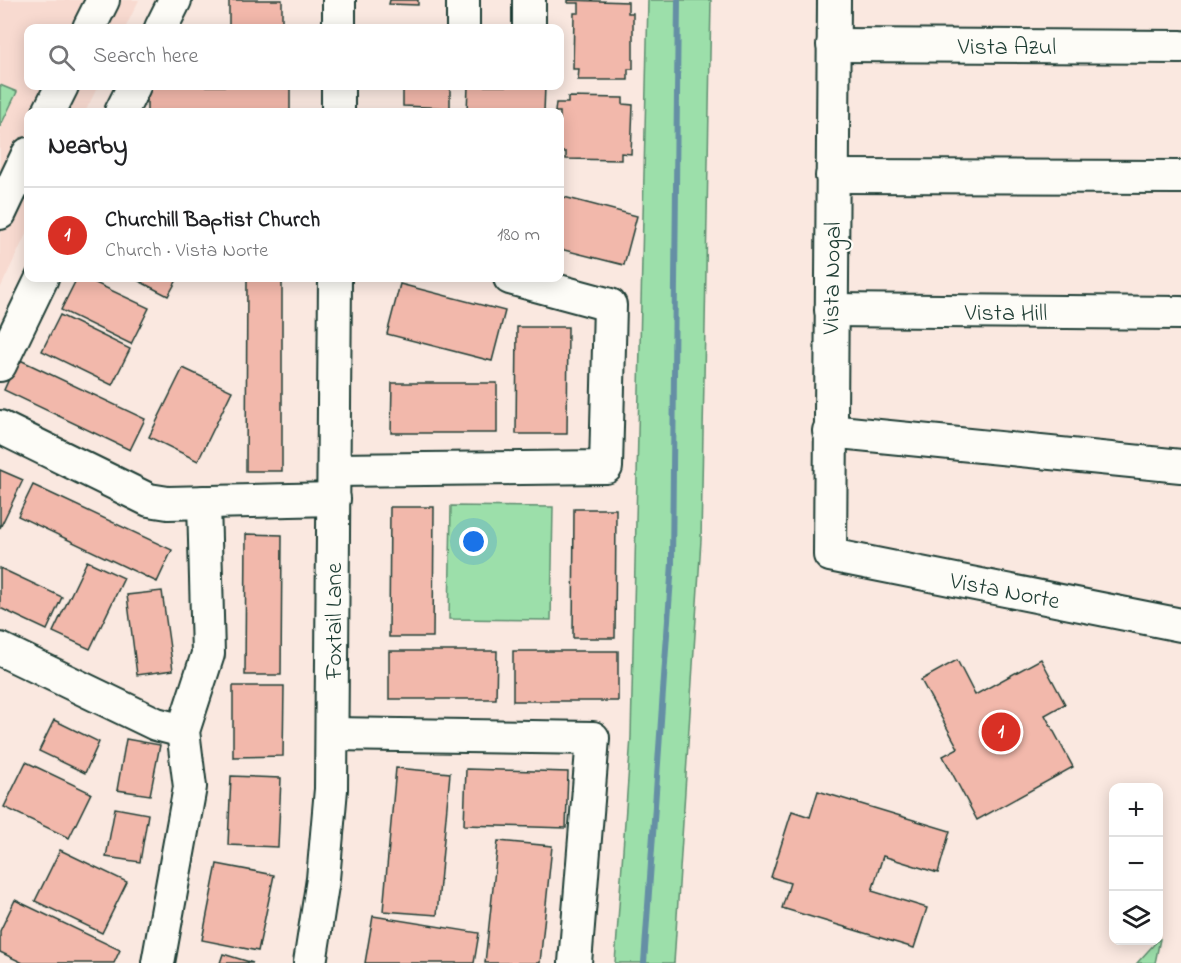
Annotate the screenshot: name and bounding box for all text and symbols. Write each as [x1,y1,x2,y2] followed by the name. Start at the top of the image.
[24,24,564,90] search box
[957,31,1056,66] street label: Vista Azul
[45,41,78,74] icon: search
[93,41,198,73] text: Search here
[48,128,127,166] text: Nearby
[105,205,320,237] text: Churchill Baptist Church
[64,221,71,250] text: 1
[497,221,540,250] text: 180 m
[815,221,852,336] street label: Vista Nogal
[105,237,268,266] text: Church · Vista Norte
[964,297,1047,332] street label: Vista Hill
[459,527,488,556] your location
[318,563,353,680] street label: Foxtail Lane
[946,564,1063,620] street label: Vista Norte
[982,710,1020,754] pin: 1
[1109,783,1163,945] map controls
[1109,783,1163,837] button: +
[1109,837,1163,891] button: −
[1109,891,1163,945] button: layers

